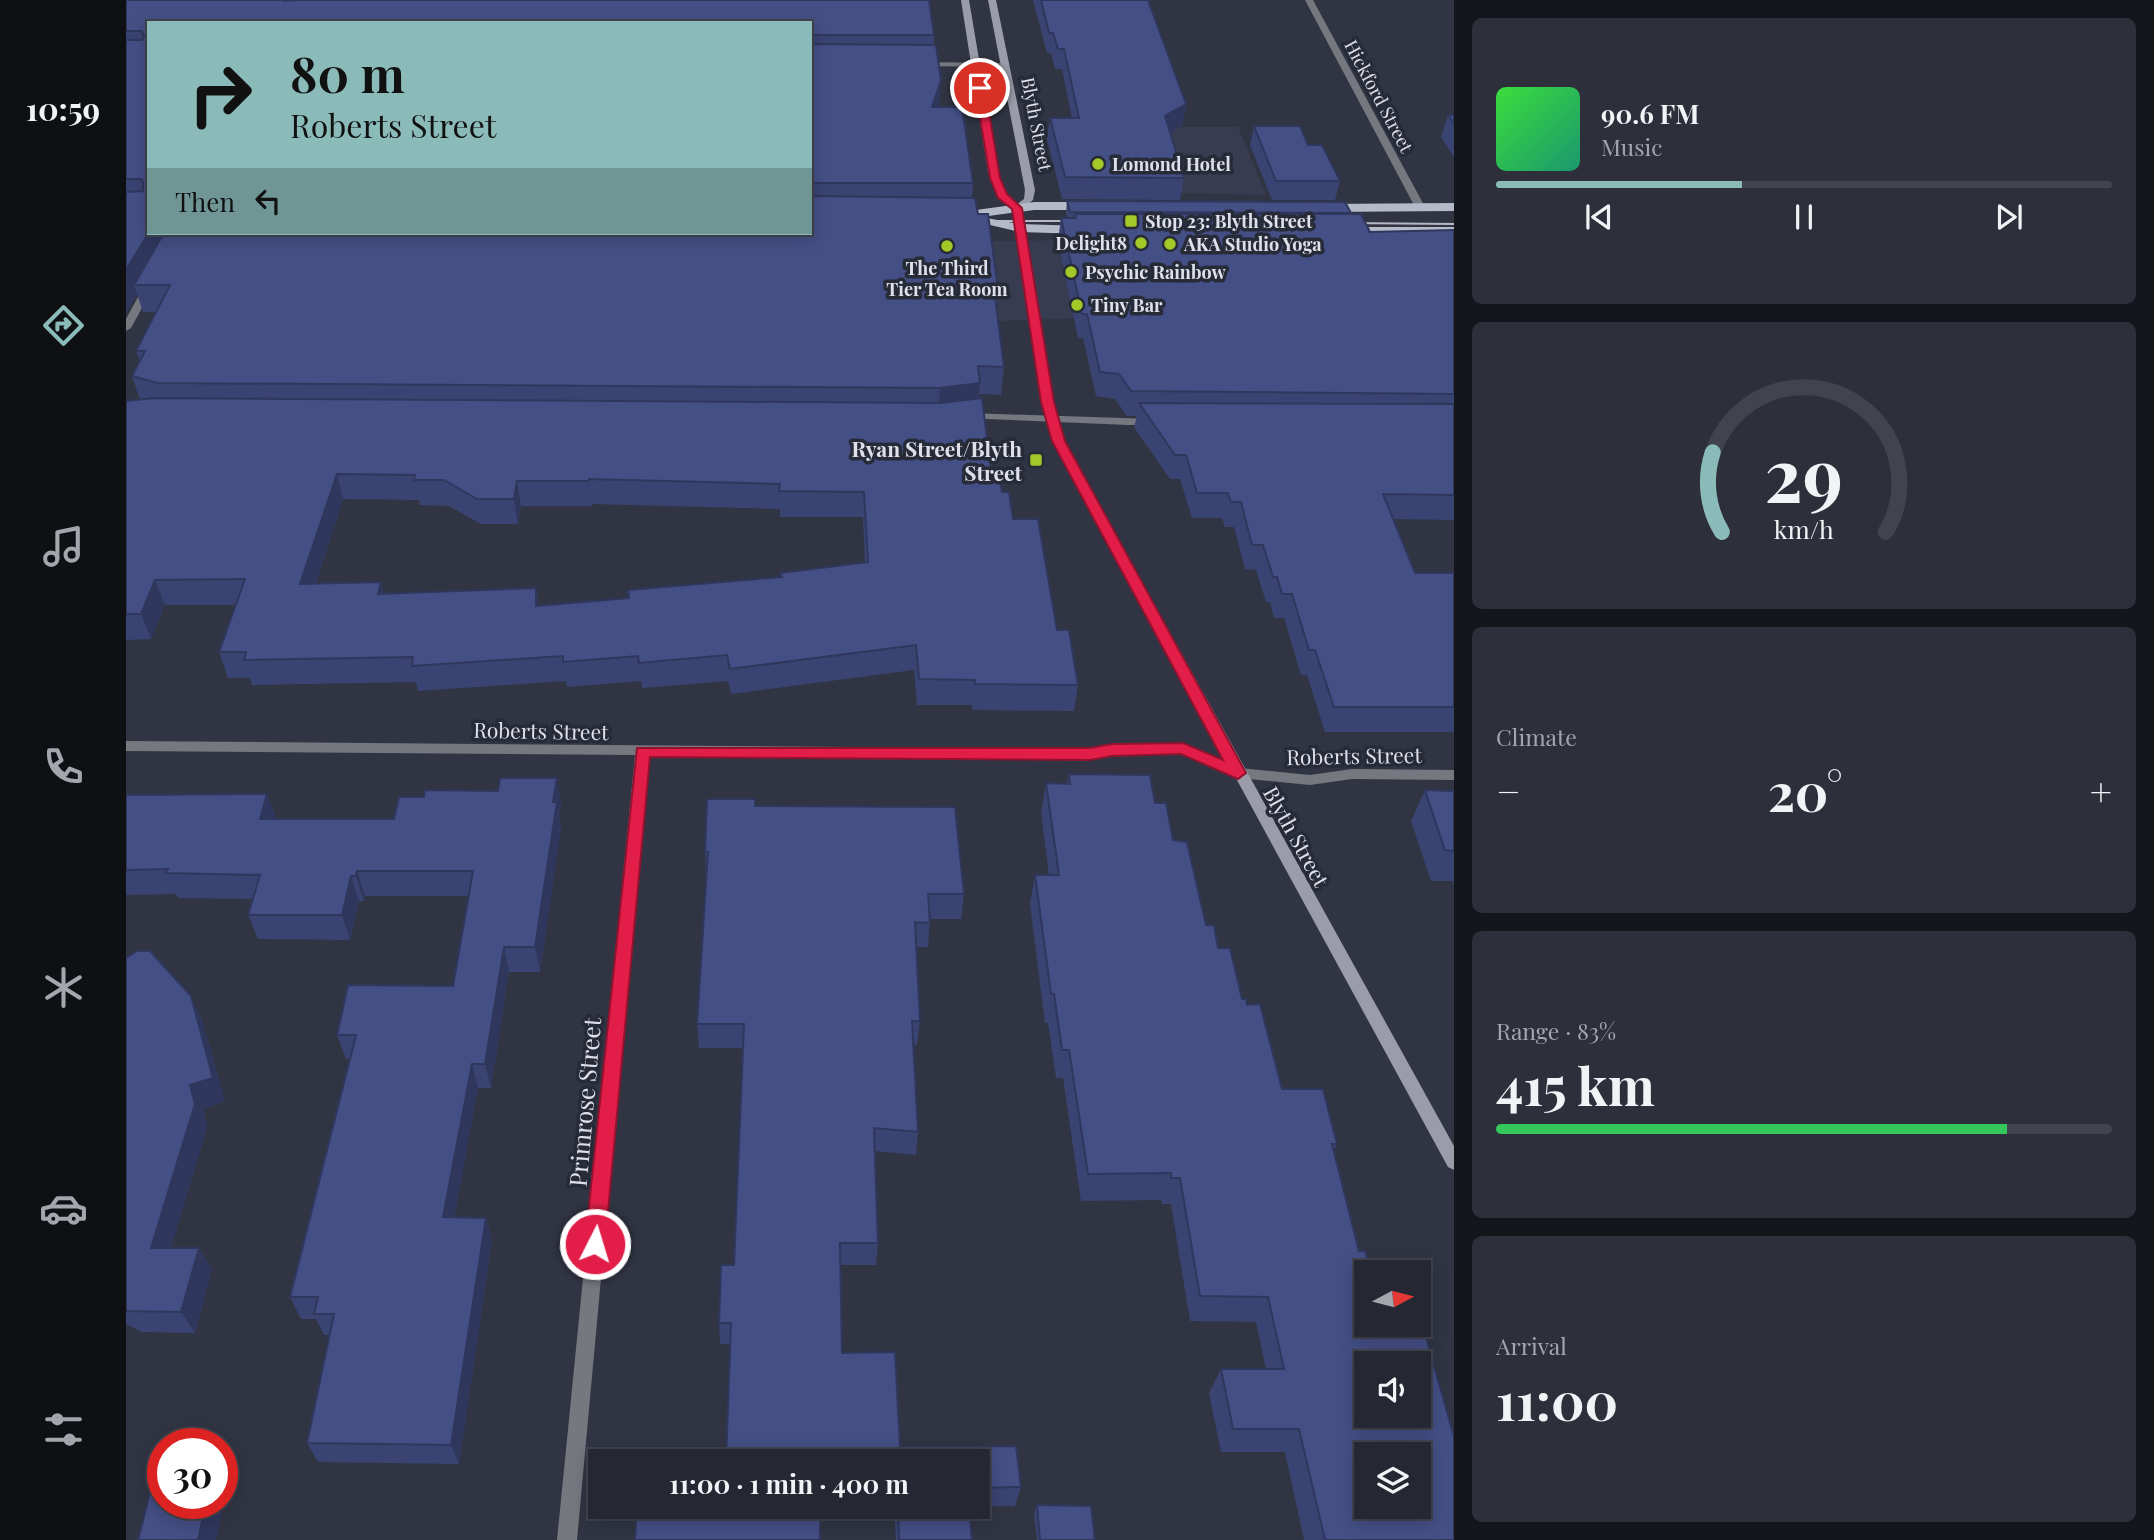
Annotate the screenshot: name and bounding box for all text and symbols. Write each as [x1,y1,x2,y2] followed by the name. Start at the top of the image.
[1339,36,1419,157] street label: Hickford Street
[290,40,405,105] text: 80 m
[175,49,266,140] icon: right
[950,58,1010,118] pin
[961,69,999,107] icon: arrive
[1016,75,1058,174] street label: Blyth Street
[26,86,100,129] text: 10:59
[1601,96,1699,131] text: 90.6 FM
[290,103,496,146] text: Roberts Street
[1601,131,1662,162] text: Music
[1112,152,1231,176] place label: Lomond Hotel
[1090,156,1106,172] marker: Lomond Hotel
[249,182,287,220] icon: left
[175,184,235,219] text: Then
[1580,198,1618,236] icon: previous
[1785,198,1823,236] icon: pause
[1990,198,2028,236] icon: next
[1145,209,1313,233] place label: Stop 23: Blyth Street
[1123,213,1139,229] marker: Stop 23: Blyth Street
[1055,231,1127,255] place label: Delight8
[1183,232,1322,256] place label: AKA Studio Yoga
[1133,235,1149,251] marker: Delight8
[1162,236,1178,252] marker: AKA Studio Yoga
[939,238,955,254] marker: The Third Tier Tea Room
[886,256,1008,301] place label: The Third Tier Tea Room
[1085,260,1226,284] place label: Psychic Rainbow
[1063,264,1079,280] marker: Psychic Rainbow
[1091,293,1163,317] place label: Tiny Bar
[1069,297,1085,313] marker: Tiny Bar
[39,301,88,350] icon: directions
[1765,423,1843,520] text: 29
[851,434,1023,486] place label: Ryan Street/Blyth Street
[1028,452,1044,468] marker: Ryan Street/Blyth Street
[1774,511,1834,544] text: km/h
[39,522,88,571] icon: music
[473,715,609,745] street label: Roberts Street
[1496,721,1577,752] text: Climate
[1286,740,1422,770] street label: Roberts Street
[39,742,88,791] icon: phone
[1768,756,1843,825] text: 20°
[1496,765,1521,816] text: −
[2090,765,2112,816] text: +
[1258,781,1336,892] street label: Blyth Street
[39,963,88,1012] icon: climate
[1496,1015,1616,1046] text: Range · 83%
[561,1016,607,1188] street label: Primrose Street
[1496,1050,1655,1119] text: 415 km
[39,1184,88,1233] icon: car
[558,1207,632,1281] position arrow
[1354,1260,1432,1337] north arrow
[1354,1260,1431,1519] map controls
[1496,1330,1567,1361] text: Arrival
[1354,1351,1431,1428] button: sound
[1496,1365,1618,1434] text: 11:00
[39,1405,88,1454] icon: filters
[147,1428,238,1519] speed limit sign: 30
[1354,1442,1431,1519] button: layers
[669,1466,909,1501] text: 11:00 · 1 min · 400 m

